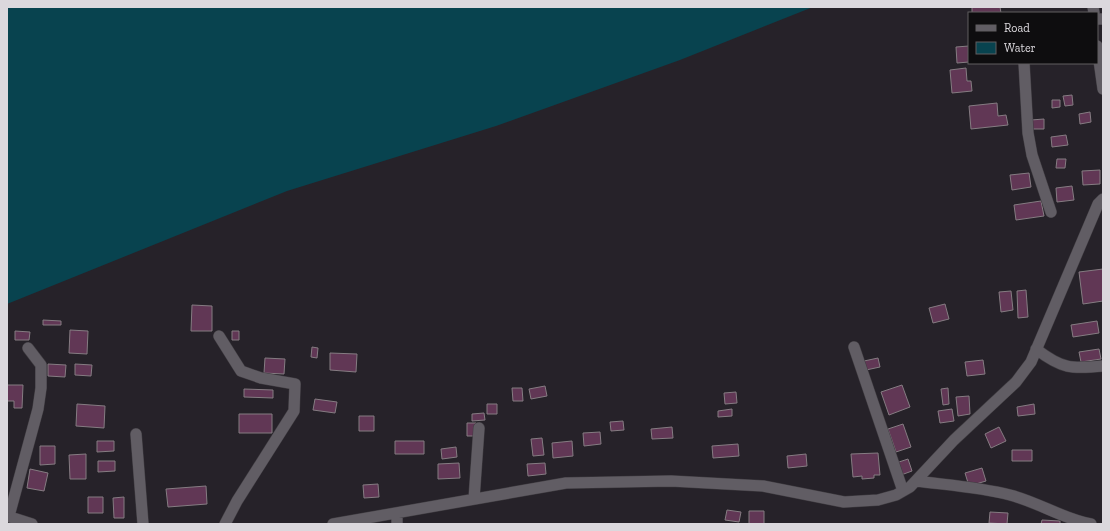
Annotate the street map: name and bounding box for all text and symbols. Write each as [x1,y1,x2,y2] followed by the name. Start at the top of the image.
[968,12,1098,64] legend
[1004,21,1030,35] text: Road
[1004,41,1036,55] text: Water

